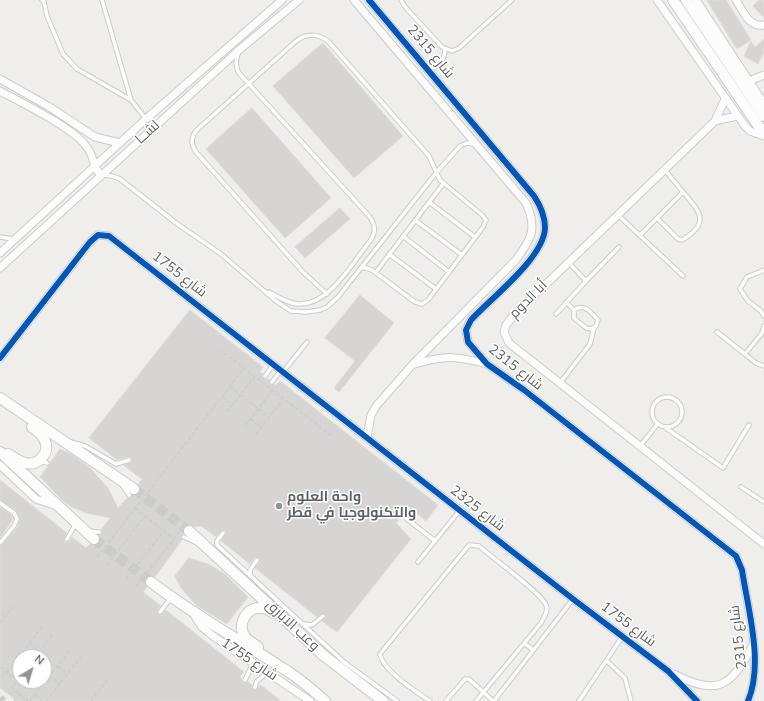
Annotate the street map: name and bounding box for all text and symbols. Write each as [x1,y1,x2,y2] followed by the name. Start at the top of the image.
[403,22,457,82] street label: شارع 2315
[132,118,164,148] street label: لشــا
[148,249,210,301] street label: شارع 1755
[507,278,551,322] street label: أبا الدوم
[484,342,546,394] street label: شارع 2315
[446,483,508,535] street label: شارع 2325
[287,490,416,522] place label: واحة العلوم والتكنولوجيا في قطر
[274,501,284,511] marker: واحة العلوم والتكنولوجيا في قطر
[262,597,322,655] street label: وعب الابارق
[597,599,659,651] street label: شارع 1755
[727,604,751,670] street label: شارع 2315
[218,635,280,685] street label: شارع 1755
[12,649,52,689] north arrow
[31,651,47,668] text: N

